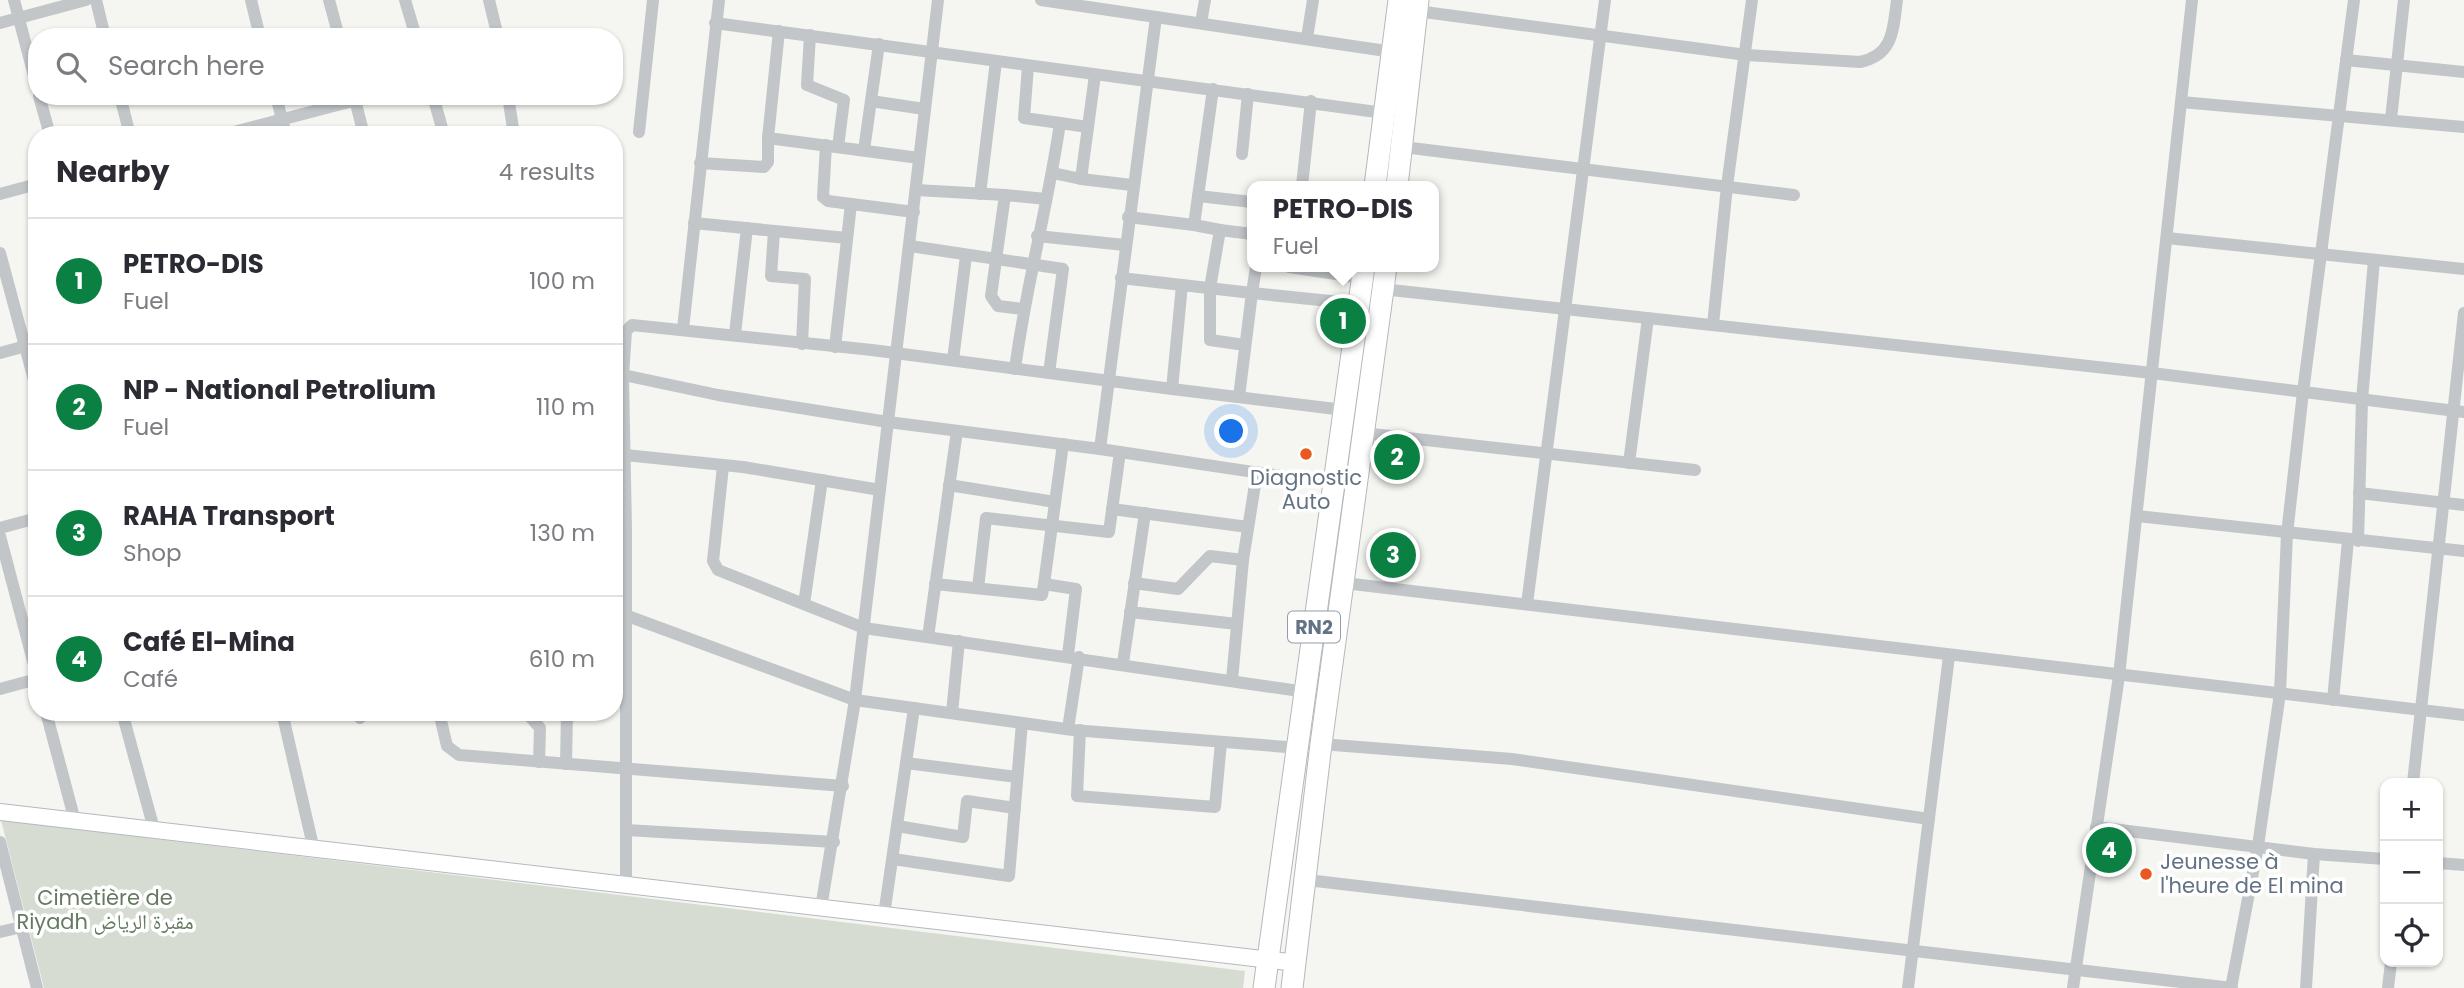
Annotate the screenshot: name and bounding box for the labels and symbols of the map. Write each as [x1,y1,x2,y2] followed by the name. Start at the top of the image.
[1320,295,1366,347] pin: 1
[1214,414,1248,448] your location
[1374,431,1420,483] pin: 2
[1298,446,1314,462] marker: Diagnostic Auto
[1250,463,1362,516] place label: Diagnostic Auto
[1370,529,1416,581] pin: 3
[1288,612,1340,642] road number: RN2
[2086,824,2132,876] pin: 4
[2160,847,2344,900] place label: Jeunesse à l'heure de El mina
[2138,866,2154,882] marker: Jeunesse à l'heure de El mina
[16,883,194,936] park label: Cimetière de Riyadh مقبرة الرياض

